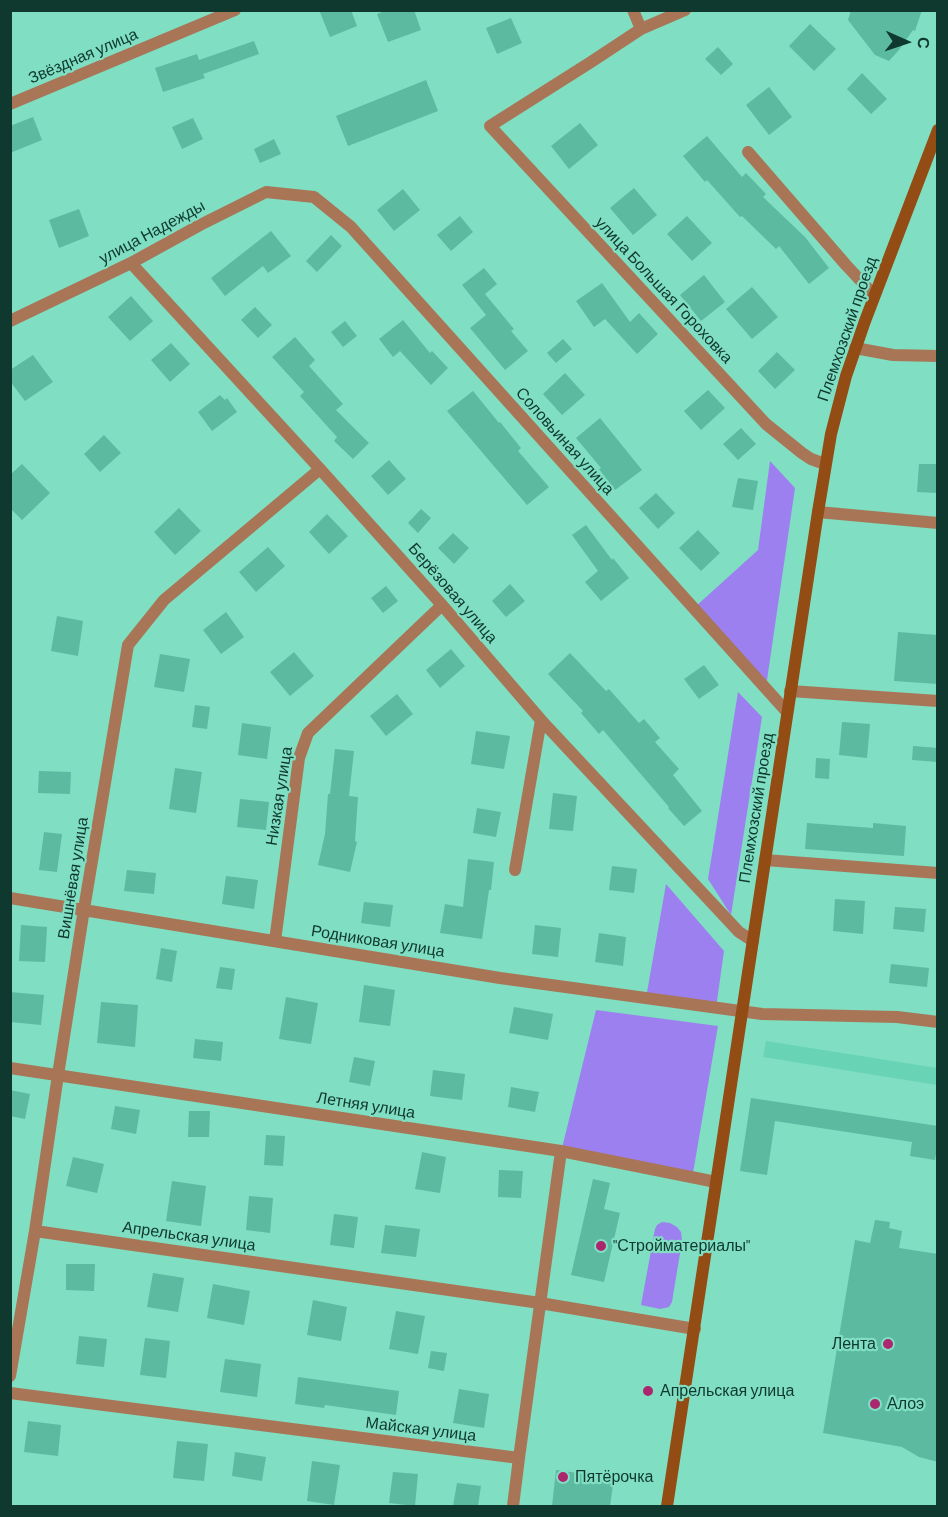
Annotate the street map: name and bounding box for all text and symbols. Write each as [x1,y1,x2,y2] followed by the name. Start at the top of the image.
[876,12,936,72] north arrow
[25,24,141,88] street label: Звёздная улица
[915,37,934,49] text: С
[96,196,208,268] street label: улица Надежды
[591,213,737,367] street label: улица Большая Гороховка
[813,254,881,404] street label: Племхозский проезд
[512,383,618,499] street label: Соловьиная улица
[404,539,502,647] street label: Берёзовая улица
[735,732,777,884] street label: Племхозский проезд
[262,745,296,847] street label: Низкая улица
[54,816,92,940] street label: Вишнёвая улица
[310,921,446,961] street label: Родниковая улица
[315,1088,417,1122] street label: Летняя улица
[121,1217,257,1255] street label: Апрельская улица
[613,1236,750,1256] place label: "Стройматериалы"
[594,1239,608,1253] marker: "Стройматериалы"
[832,1334,876,1354] place label: Лента
[881,1337,895,1351] marker: Лента
[660,1381,794,1401] place label: Апрельская улица
[641,1384,655,1398] marker: Апрельская улица
[887,1394,924,1414] place label: Алоэ
[868,1397,882,1411] marker: Алоэ
[365,1413,477,1445] street label: Майская улица
[575,1467,653,1487] place label: Пятёрочка
[556,1470,570,1484] marker: Пятёрочка

